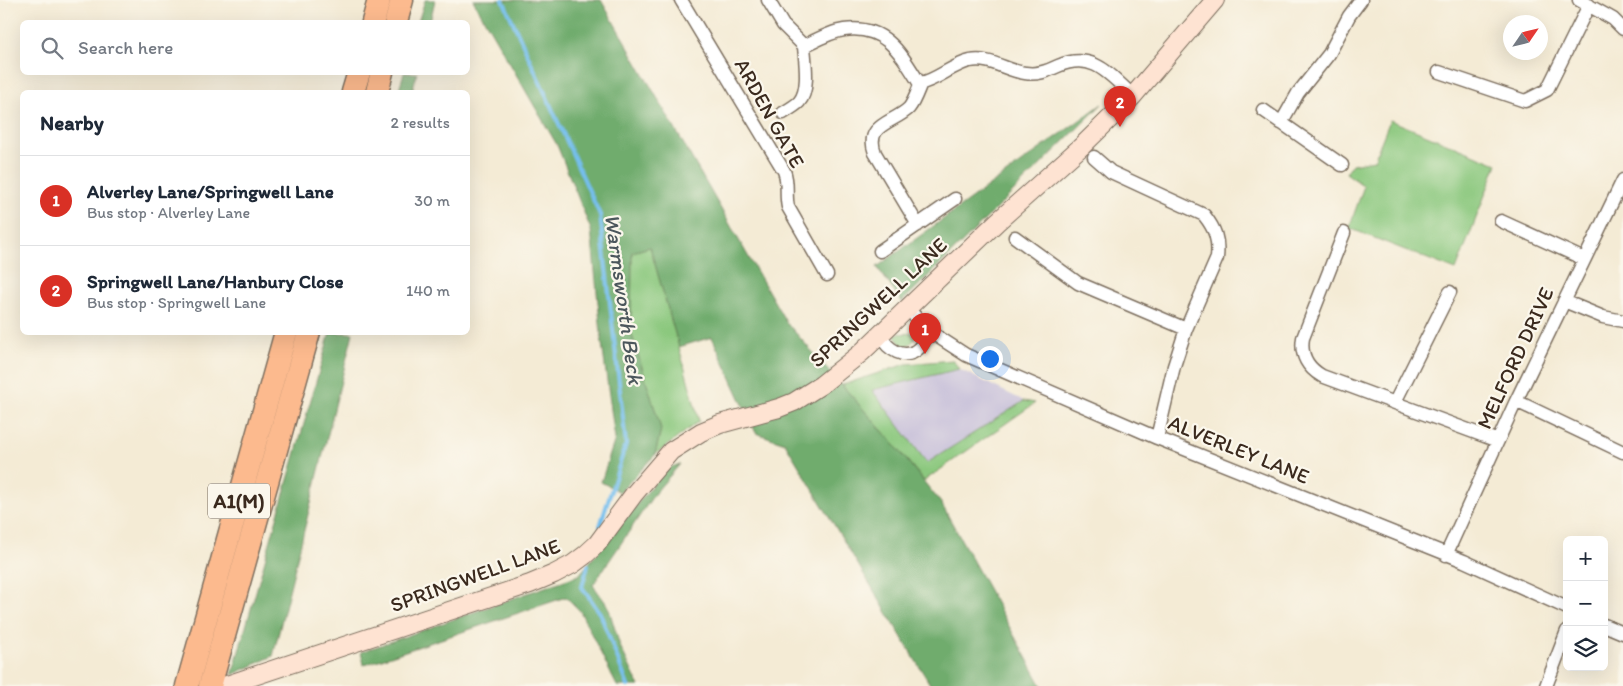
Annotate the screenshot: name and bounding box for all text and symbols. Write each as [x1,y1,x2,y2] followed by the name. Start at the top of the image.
[1503,15,1548,60] north arrow
[20,20,470,75] search box
[38,34,66,62] icon: search
[78,36,173,59] text: Search here
[730,54,810,172] street label: ARDEN GATE
[1104,86,1136,127] pin: 2
[40,110,104,135] text: Nearby
[390,113,450,132] text: 2 results
[87,180,334,203] text: Alverley Lane/Springwell Lane
[52,191,60,210] text: 1
[414,191,450,210] text: 30 m
[87,203,250,222] text: Bus stop · Alverley Lane
[599,212,650,387] water label: Warmsworth Beck
[804,232,952,372] street label: SPRINGWELL LANE
[87,270,344,293] text: Springwell Lane/Hanbury Close
[52,281,60,300] text: 2
[406,281,450,300] text: 140 m
[1471,283,1559,433] street label: MELFORD DRIVE
[87,293,266,312] text: Bus stop · Springwell Lane
[909,313,941,354] pin: 1
[977,346,1003,372] your location
[1165,409,1313,489] street label: ALVERLEY LANE
[208,484,270,518] road number: A1(M)
[387,533,563,617] street label: SPRINGWELL LANE
[1563,536,1608,671] map controls
[1563,536,1608,581] button: +
[1563,581,1608,626] button: −
[1563,626,1608,671] button: layers

